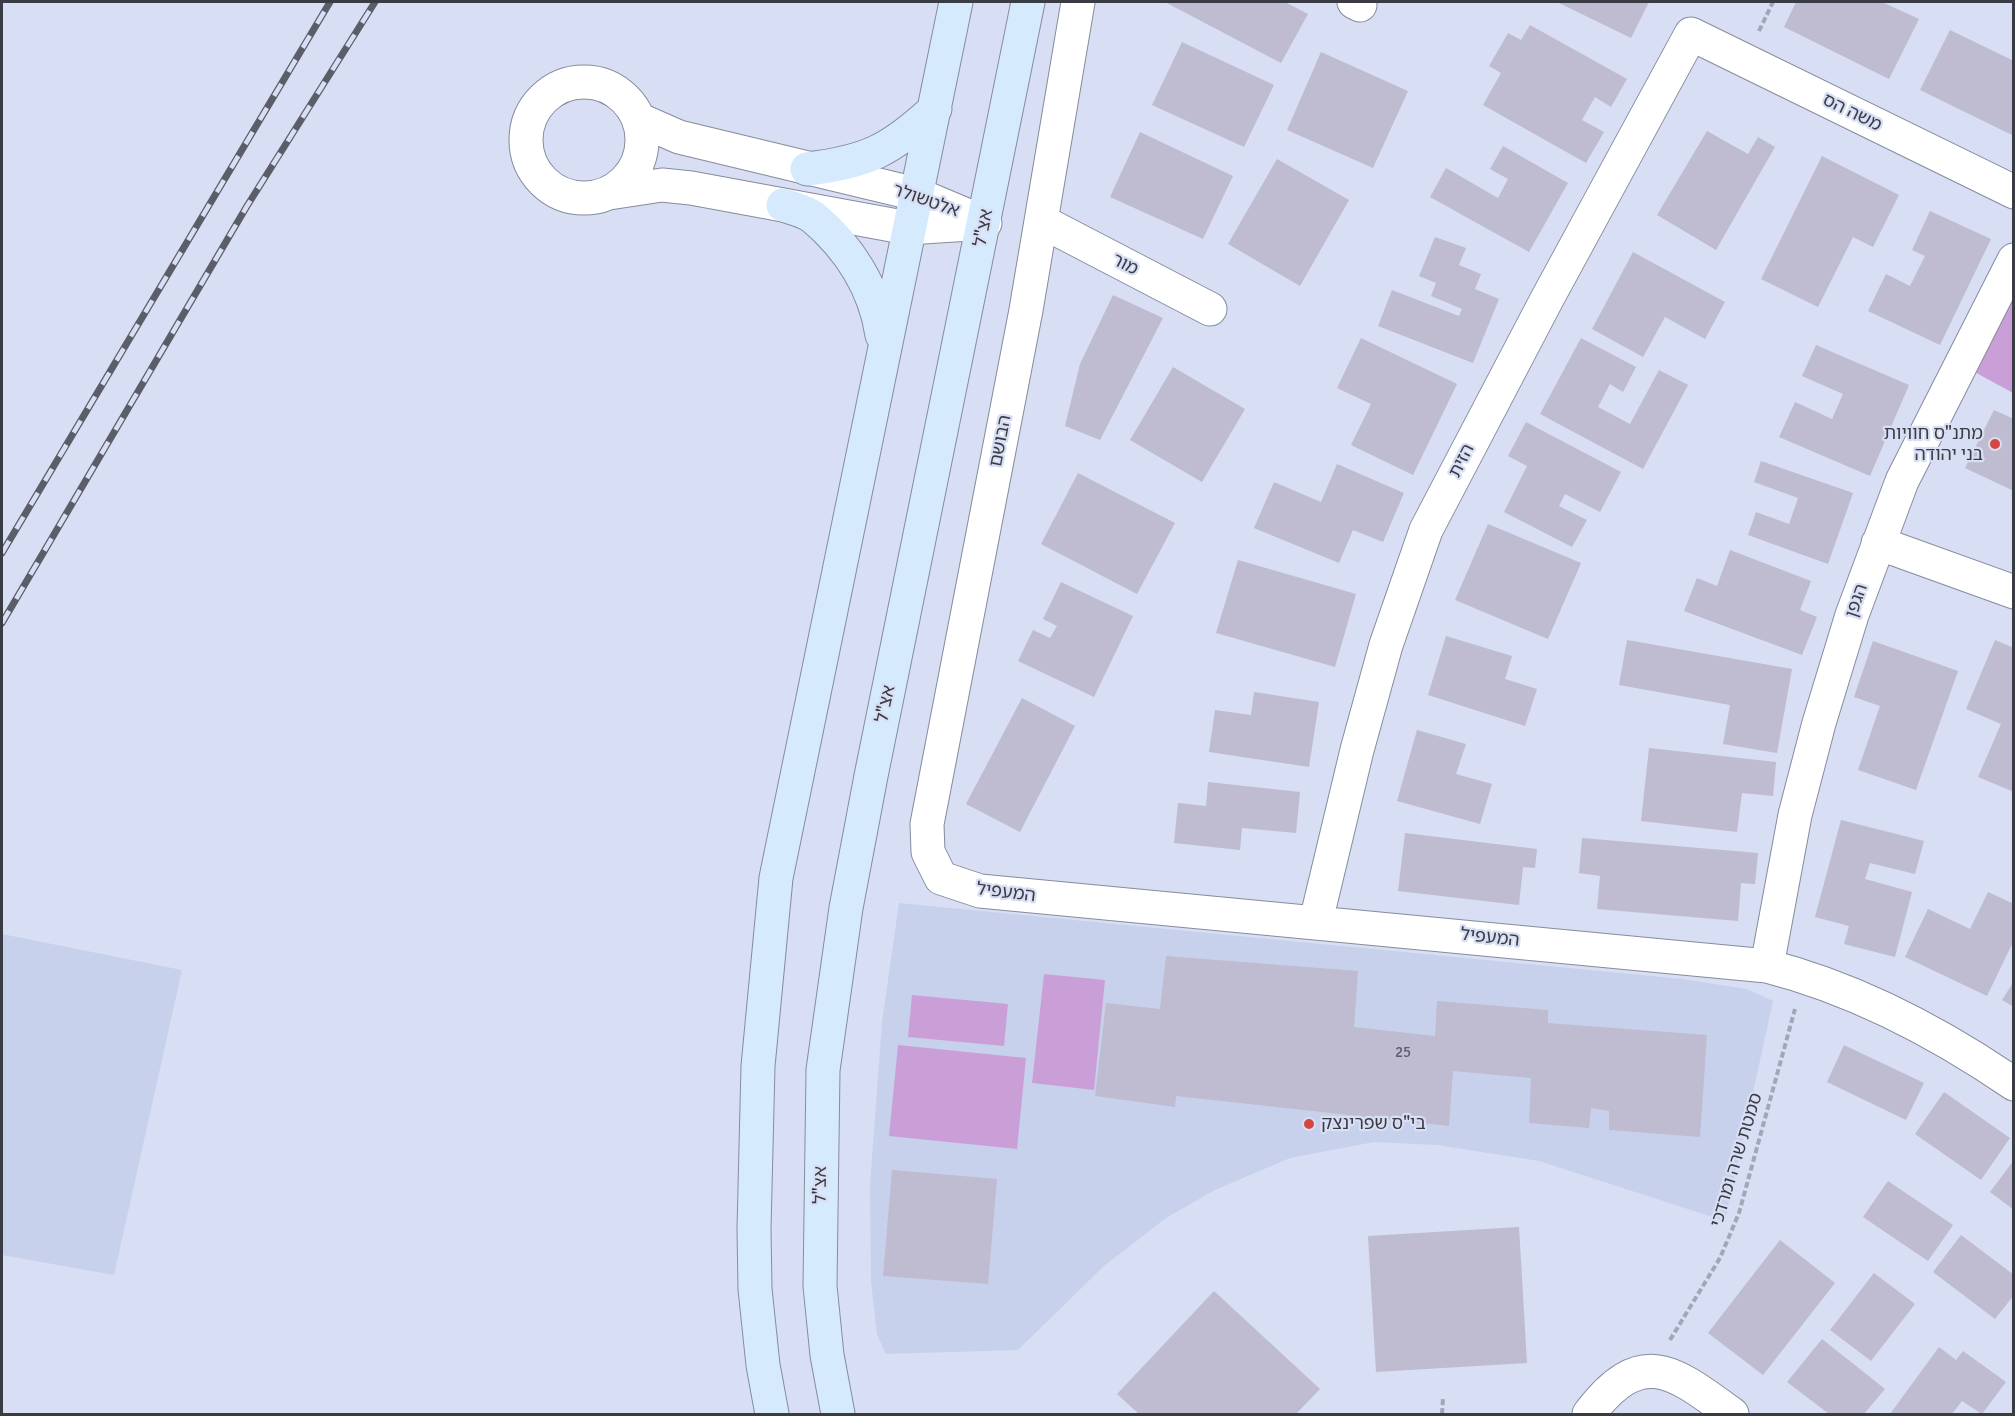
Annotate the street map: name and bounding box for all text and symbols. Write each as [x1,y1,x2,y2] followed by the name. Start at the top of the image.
[1819,89,1885,137] street label: משה הס
[890,180,962,222] street label: אלטשולר
[970,207,998,249] street label: אצ"ל
[1108,249,1142,281] street label: מור
[985,413,1017,469] street label: הבושם
[1884,423,1983,466] place label: מתנ"ס חוויות בני יהודה
[1988,437,2002,451] marker: מתנ"ס חוויות בני יהודה
[1445,441,1479,481] street label: הזית
[1841,581,1873,621] street label: הגפן
[872,683,900,725] street label: אצ"ל
[975,879,1037,907] street label: המעפיל
[1459,924,1521,952] street label: המעפיל
[1395,1044,1411,1062] house number: 25
[1706,1090,1768,1230] street label: סמטת שרה ומרדכי
[1321,1113,1426,1135] place label: בי"ס שפרינצק
[1302,1117,1316,1131] marker: בי"ס שפרינצק
[810,1166,832,1204] street label: אצ"ל

